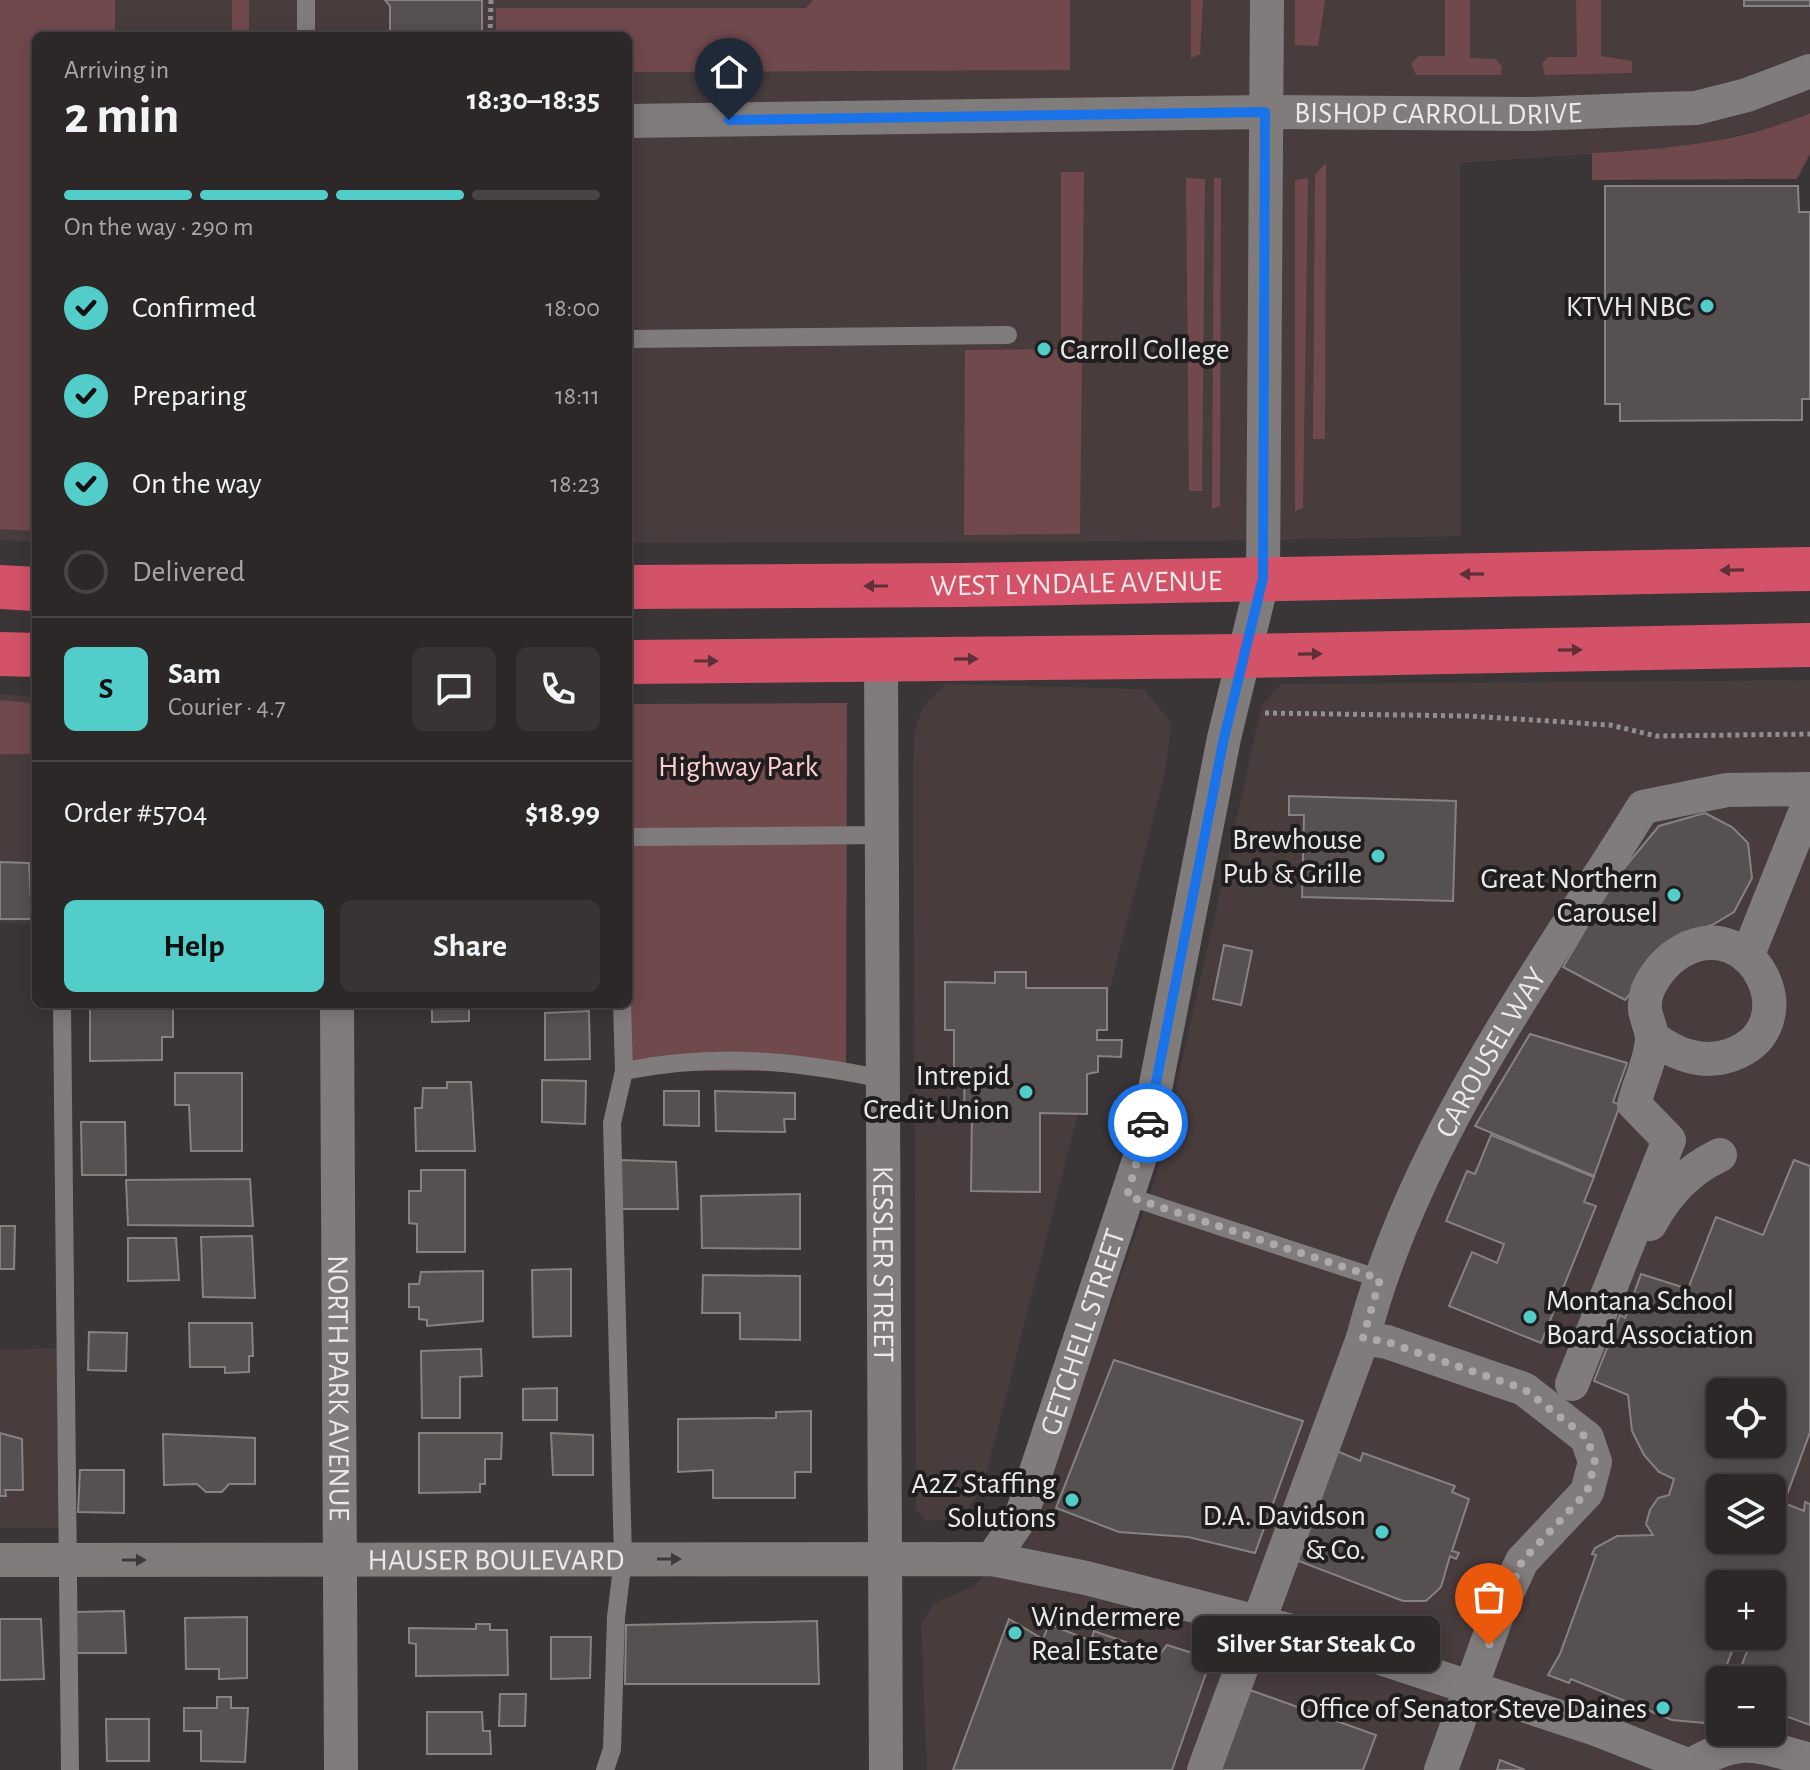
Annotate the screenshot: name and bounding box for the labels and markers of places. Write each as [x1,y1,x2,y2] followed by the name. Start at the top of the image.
[695,38,763,120] pin
[1566,292,1691,322] place label: KTVH NBC
[1698,297,1716,315] marker: KTVH NBC
[1060,335,1230,365] place label: Carroll College
[1035,340,1053,358] marker: Carroll College
[1222,825,1362,889] place label: Brewhouse Pub & Grille
[1369,847,1387,865] marker: Brewhouse Pub & Grille
[1481,864,1658,928] place label: Great Northern Carousel
[1665,886,1683,904] marker: Great Northern Carousel
[863,1061,1010,1125] place label: Intrepid Credit Union
[1017,1083,1035,1101] marker: Intrepid Credit Union
[1546,1286,1754,1350] place label: Montana School Board Association
[1521,1308,1539,1326] marker: Montana School Board Association
[911,1469,1056,1533] place label: A2Z Staffing Solutions
[1063,1491,1081,1509] marker: A2Z Staffing Solutions
[1203,1501,1366,1565] place label: D.A. Davidson & Co.
[1373,1523,1391,1541] marker: D.A. Davidson & Co.
[1455,1563,1523,1645] pin
[1031,1602,1181,1666] place label: Windermere Real Estate
[1193,1617,1441,1673] callout: Silver Star Steak Co
[1006,1624,1024,1642] marker: Windermere Real Estate
[1300,1694,1647,1724] place label: Office of Senator Steve Daines
[1654,1699,1672,1717] marker: Office of Senator Steve Daines

